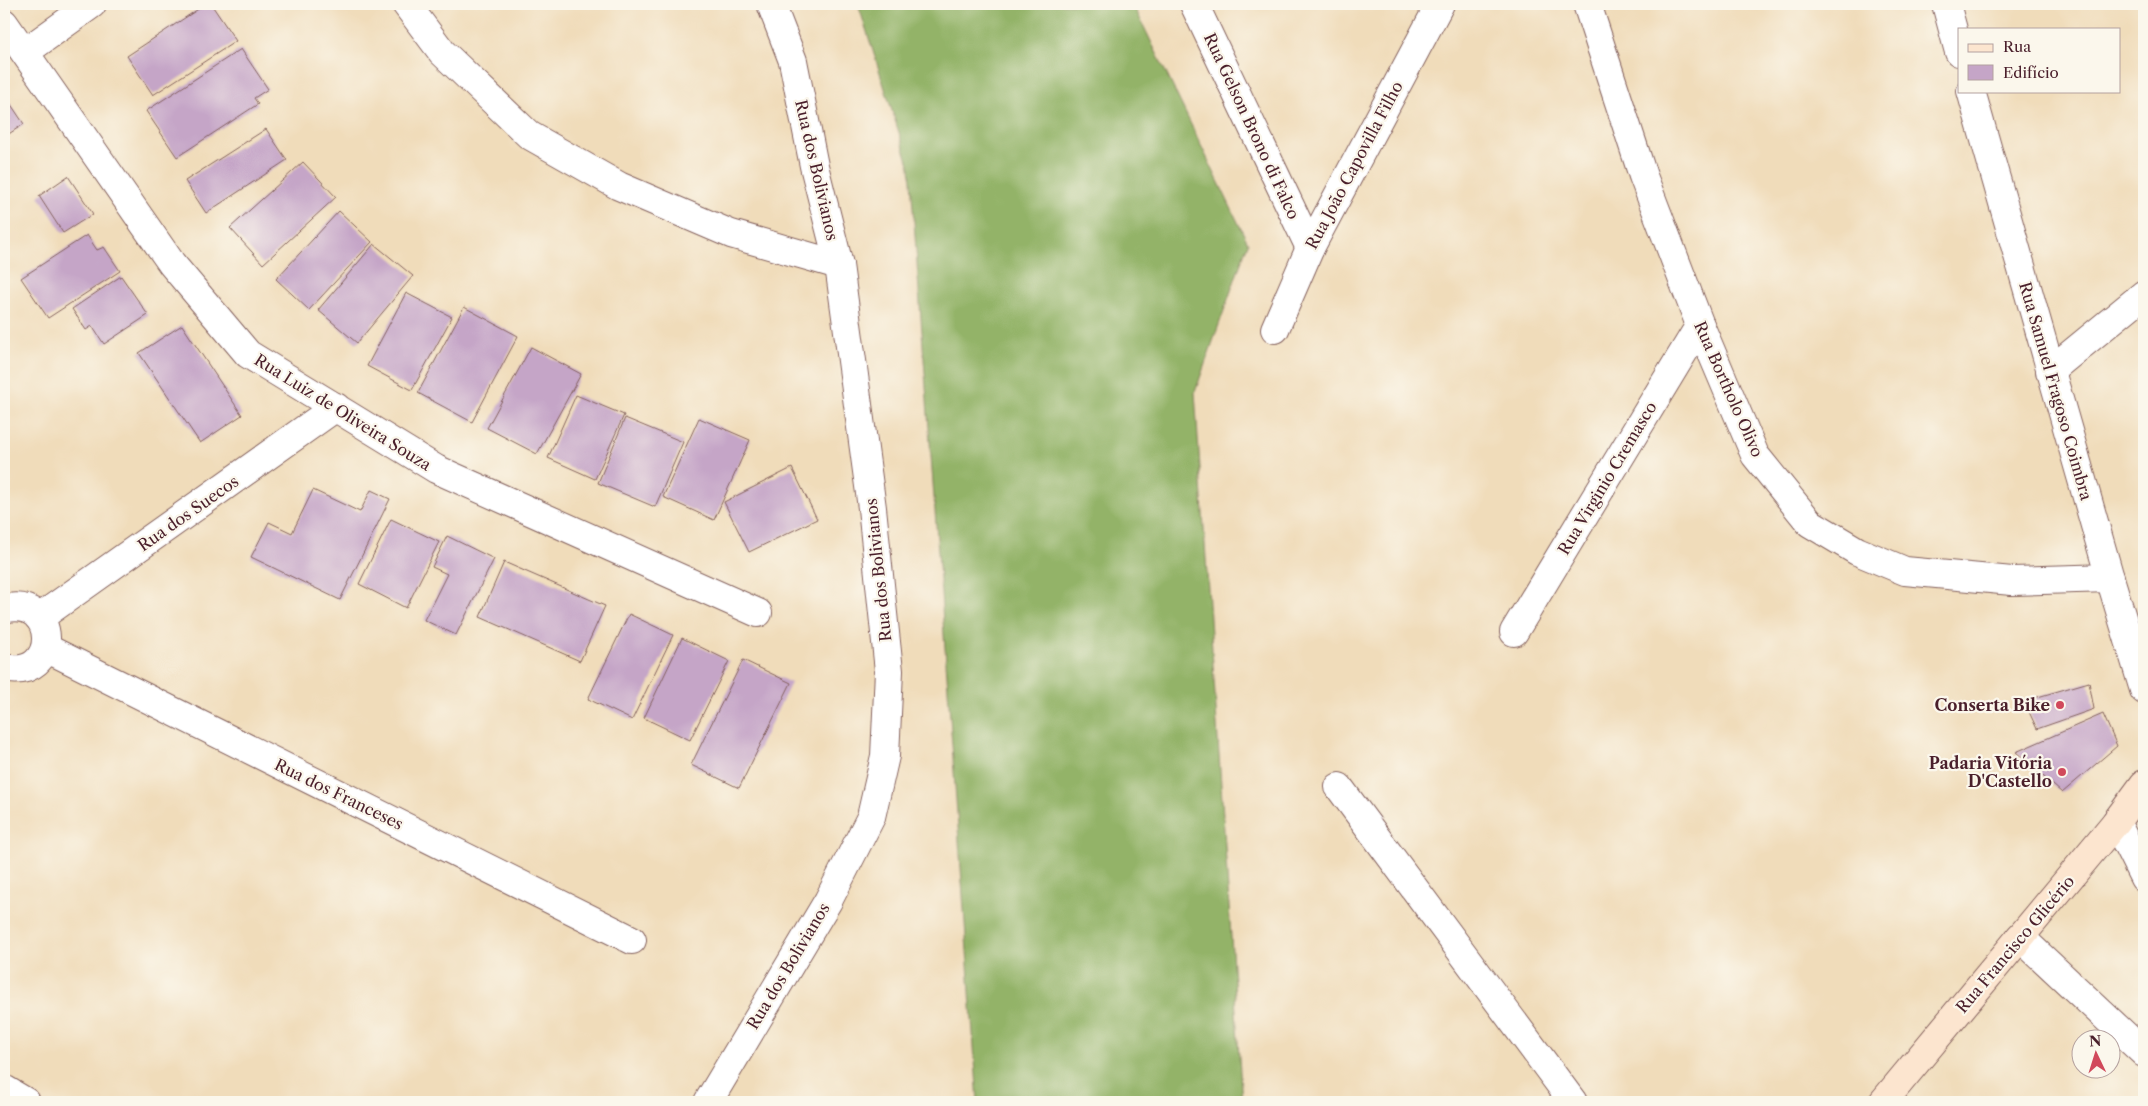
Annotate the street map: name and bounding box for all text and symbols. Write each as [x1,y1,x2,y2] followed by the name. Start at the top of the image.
[1958,28,2120,92] legend
[1200,30,1304,223] street label: Rua Gelson Brono di Falco
[2003,37,2031,56] text: Rua
[2003,63,2059,82] text: Edifício
[1301,78,1407,252] street label: Rua João Capovilla Filho
[791,98,843,242] street label: Rua dos Bolivianos
[2015,280,2097,503] street label: Rua Samuel Fragoso Coimbra
[1690,318,1768,460] street label: Rua Bortholo Olivo
[251,349,435,475] street label: Rua Luiz de Oliveira Souza
[1553,398,1661,558] street label: Rua Virginio Cremasco
[134,471,242,555] street label: Rua dos Suecos
[861,497,895,643] street label: Rua dos Bolivianos
[1934,695,2050,715] place label: Conserta Bike
[2054,699,2066,711] marker: Conserta Bike
[1929,753,2053,791] place label: Padaria Vitória D'Castello
[271,754,407,834] street label: Rua dos Franceses
[2056,766,2068,778] marker: Padaria Vitória D'Castello
[1952,871,2079,1017] street label: Rua Francisco Glicério
[742,899,834,1033] street label: Rua dos Bolivianos
[2070,1028,2120,1078] north arrow
[2088,1032,2102,1050] text: N

